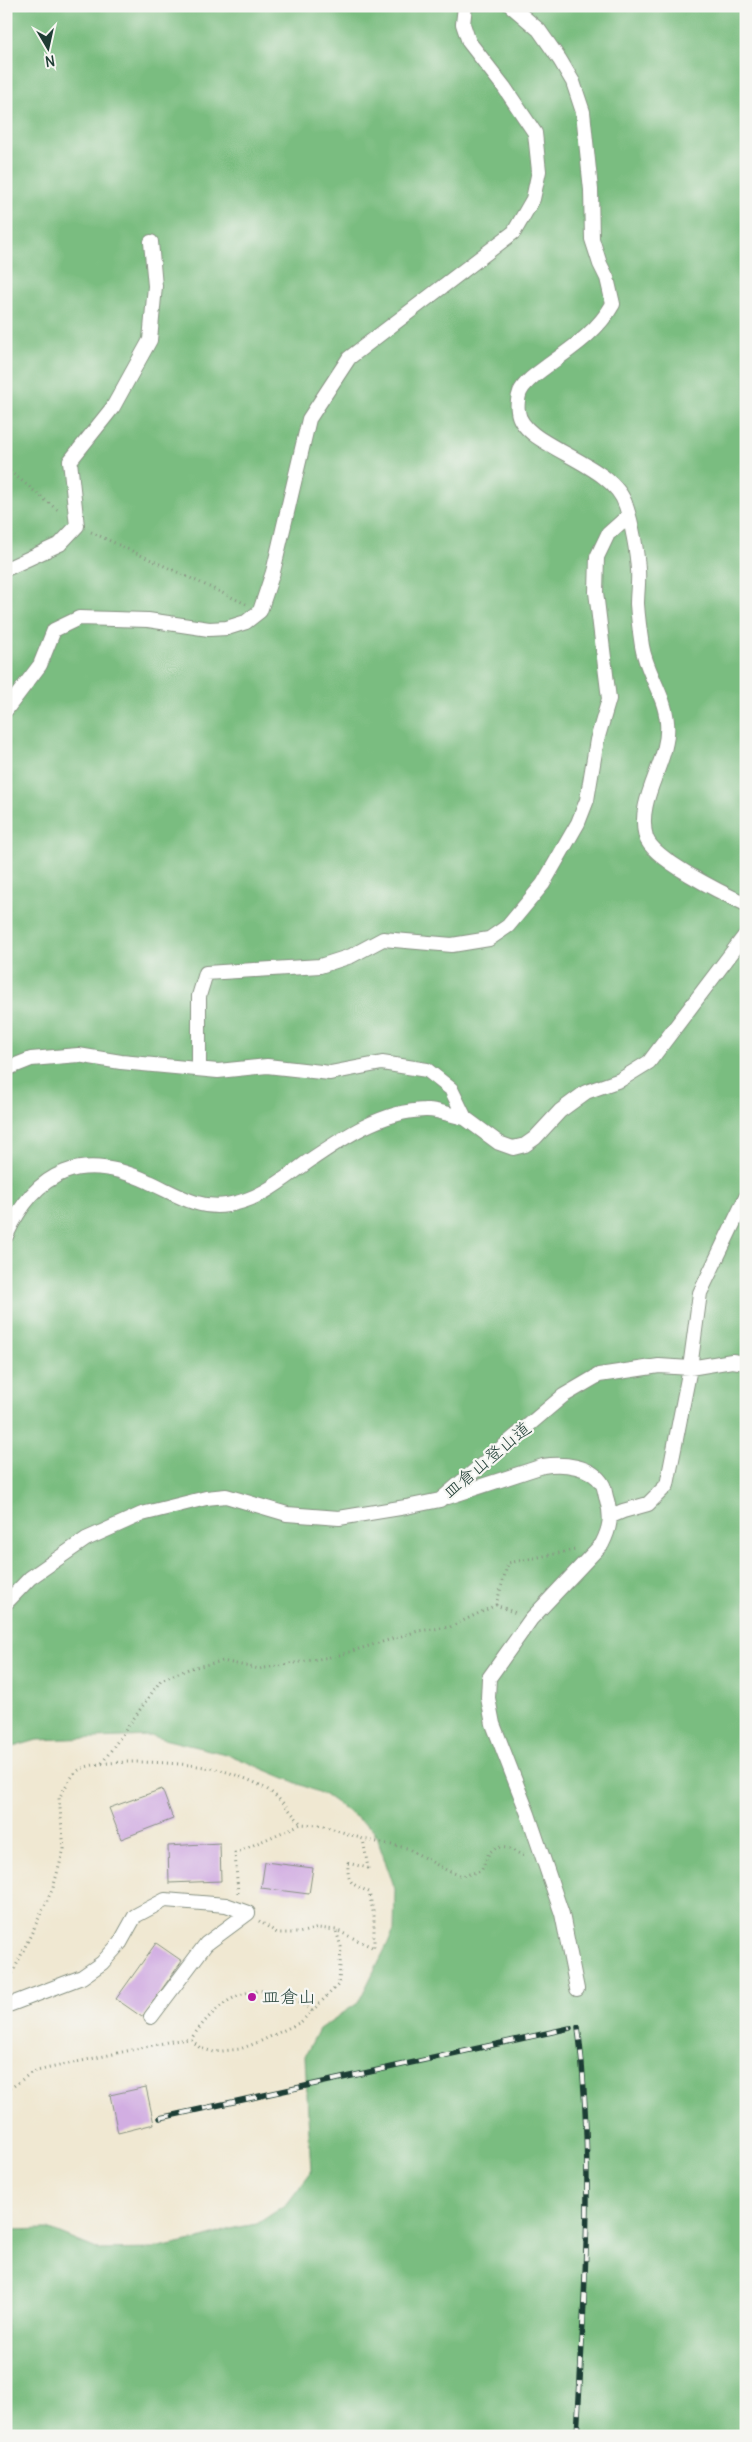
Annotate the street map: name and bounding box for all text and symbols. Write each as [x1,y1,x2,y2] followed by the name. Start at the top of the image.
[22,22,72,72] north arrow
[44,51,56,70] text: N
[438,1416,535,1503] street label: 皿倉山登山道
[262,1985,316,2008] place label: 皿倉山
[246,1991,258,2003] marker: 皿倉山

